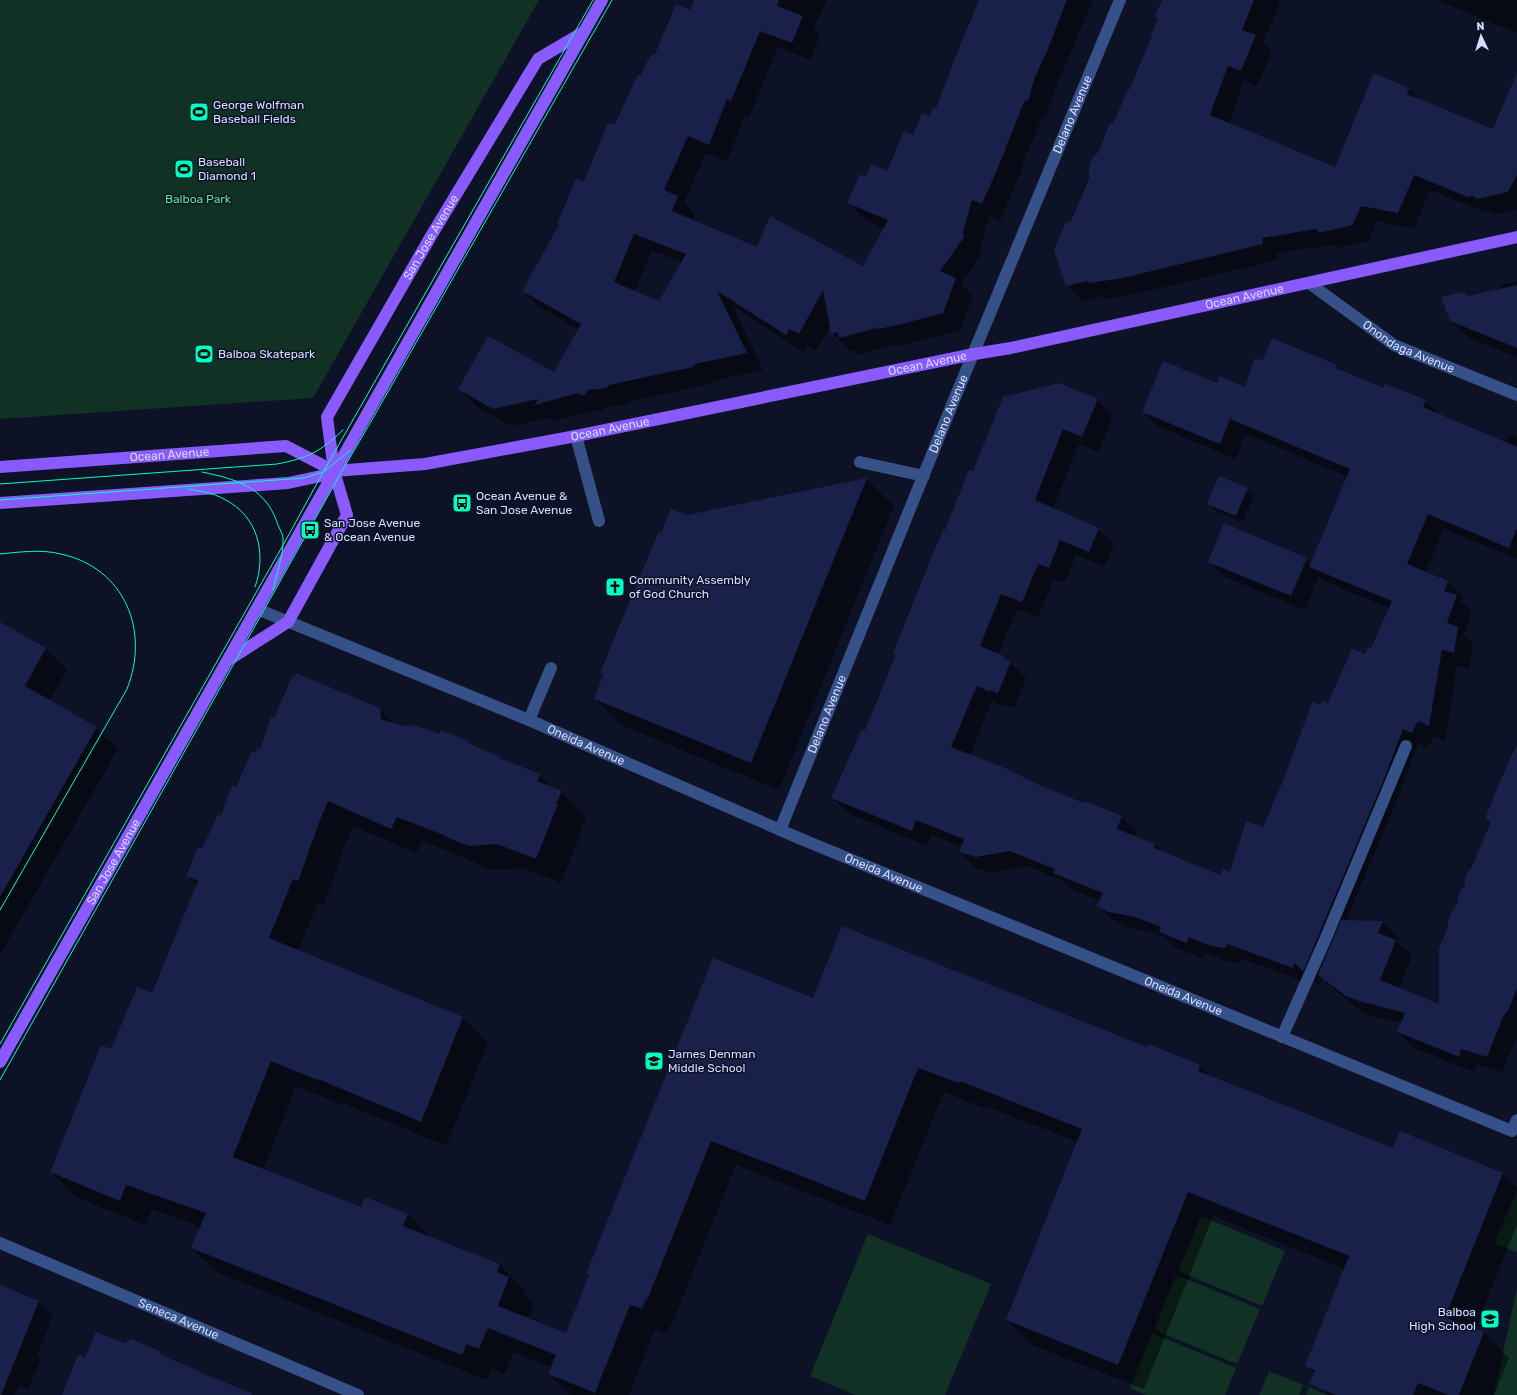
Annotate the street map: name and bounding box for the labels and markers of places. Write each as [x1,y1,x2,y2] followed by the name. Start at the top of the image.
[213,98,304,126] place label: George Wolfman Baseball Fields
[188,101,210,123] sports icon: George Wolfman Baseball Fields
[198,155,256,183] place label: Baseball Diamond 1
[173,158,195,180] sports icon: Baseball Diamond 1
[193,343,215,365] sports icon: Balboa Skatepark
[218,347,316,361] place label: Balboa Skatepark
[476,489,573,517] place label: Ocean Avenue & San Jose Avenue
[451,492,473,514] bus stop icon: Ocean Avenue & San Jose Avenue
[324,516,421,544] place label: San Jose Avenue & Ocean Avenue
[299,519,321,541] bus stop icon: San Jose Avenue & Ocean Avenue
[629,573,751,601] place label: Community Assembly of God Church
[604,576,626,598] church icon: Community Assembly of God Church
[668,1047,755,1075] place label: James Denman Middle School
[643,1050,665,1072] school or university icon: James Denman Middle School
[1409,1305,1476,1333] place label: Balboa High School
[1479,1308,1501,1330] school or university icon: Balboa High School

